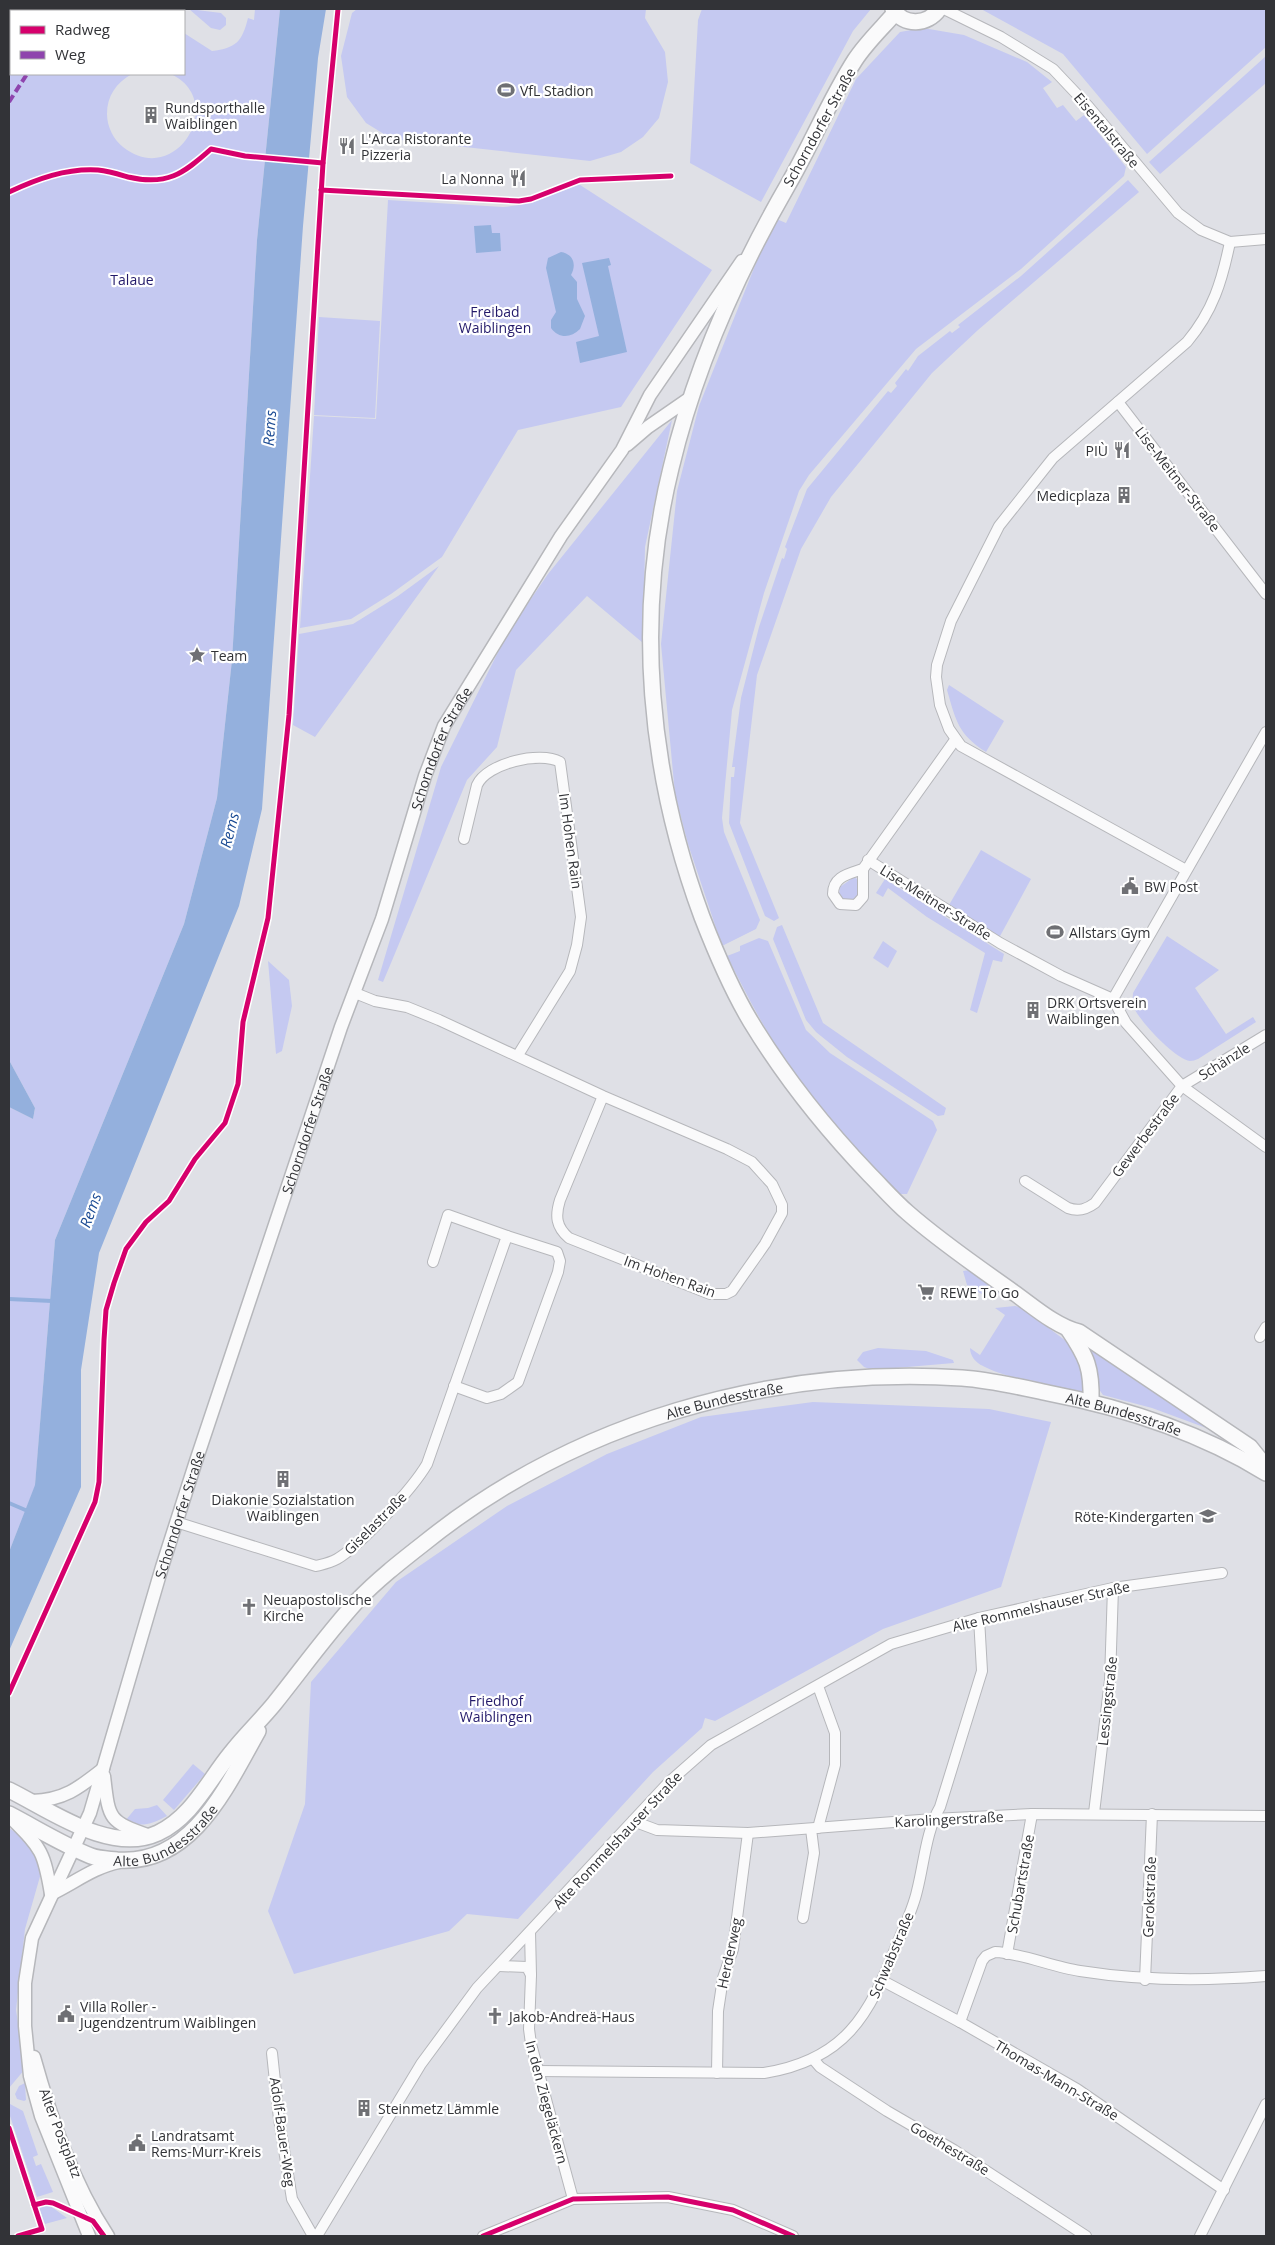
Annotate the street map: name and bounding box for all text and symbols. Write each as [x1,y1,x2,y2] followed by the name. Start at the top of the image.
[10,10,185,75] legend
[55,19,110,39] text: Radweg
[55,44,85,64] text: Weg
[778,64,860,190] street label: Schorndorfer Straße
[496,80,516,100] sports icon: VfL Stadion
[520,81,594,100] place label: VfL Stadion
[1070,88,1144,172] street label: Eisentalstraße
[165,98,265,133] place label: Rundsporthalle Waiblingen
[141,105,161,125] building icon: Rundsporthalle Waiblingen
[361,129,471,164] place label: L'Arca Ristorante Pizzeria
[337,136,357,156] restaurant icon: L'Arca Ristorante Pizzeria
[508,168,528,188] restaurant icon: La Nonna
[441,169,504,188] place label: La Nonna
[110,270,154,289] park label: Talaue
[459,302,531,337] park label: Freibad Waiblingen
[258,409,280,446] water label: Rems
[1131,423,1225,535] street label: Lise-Meitner-Straße
[1112,440,1132,460] restaurant icon: PIÙ
[1085,441,1108,460] place label: PIÙ
[1114,485,1134,505] building icon: Medicplaza
[1037,486,1110,505] place label: Medicplaza
[187,645,207,665] place icon: Team
[211,646,247,665] place label: Team
[406,683,476,812] street label: Schorndorfer Straße
[555,792,587,890] street label: Im Hohen Rain
[215,810,243,850] water label: Rems
[877,860,996,944] street label: Lise-Meitner-Straße
[1120,876,1140,896] public building icon: BW Post
[1144,877,1198,896] place label: BW Post
[1045,922,1065,942] sports icon: Allstars Gym
[1069,923,1151,942] place label: Allstars Gym
[1047,993,1147,1028] place label: DRK Ortsverein Waiblingen
[1023,1000,1043,1020] building icon: DRK Ortsverein Waiblingen
[1195,1038,1253,1084] street label: Schänzle
[276,1064,337,1196] street label: Schorndorfer Straße
[1107,1089,1183,1181] street label: Gewerbestraße
[75,1189,106,1230] water label: Rems
[621,1251,719,1301] street label: Im Hohen Rain
[916,1282,936,1302] supermarket icon: REWE To Go
[940,1283,1019,1302] place label: REWE To Go
[663,1377,784,1423] street label: Alte Bundesstraße
[1064,1387,1185,1440] street label: Alte Bundesstraße
[150,1448,208,1580] street label: Schorndorfer Straße
[273,1469,293,1489] building icon: Diakonie Sozialstation Waiblingen
[340,1487,411,1558] street label: Giselastraße
[211,1490,355,1525] place label: Diakonie Sozialstation Waiblingen
[1198,1506,1218,1526] school or university icon: Röte-Kindergarten
[1074,1507,1194,1526] place label: Röte-Kindergarten
[950,1576,1132,1636] street label: Alte Rommelshauser Straße
[263,1590,372,1625] place label: Neuapostolische Kirche
[239,1597,259,1617] church icon: Neuapostolische Kirche
[1093,1655,1121,1747] street label: Lessingstraße
[460,1691,532,1726] park label: Friedhof Waiblingen
[548,1767,686,1913] street label: Alte Rommelshauser Straße
[113,1800,221,1870] street label: Alte Bundesstraße
[894,1807,1004,1831] street label: Karolingerstraße
[1002,1833,1038,1935] street label: Schubartstraße
[1138,1856,1160,1938] street label: Gerokstraße
[864,1909,918,2001] street label: Schwabstraße
[712,1915,746,1990] street label: Herderweg
[78,1997,256,2032] place label: Villa Roller - Jugendzentrum Waiblingen
[56,2004,76,2024] public building icon: Villa Roller - Jugendzentrum Waiblingen
[485,2006,505,2026] church icon: Jakob-Andreä-Haus
[507,2007,635,2026] place label: Jakob-Andreä-Haus
[991,2035,1123,2125] street label: Thomas-Mann-Straße
[521,2038,573,2166] street label: In den Ziegeläckern
[266,2076,300,2188] street label: Adolf-Bauer-Weg
[35,2085,87,2181] street label: Alter Postplatz
[354,2098,374,2118] building icon: Steinmetz Lämmle
[378,2099,499,2118] place label: Steinmetz Lämmle
[907,2117,993,2179] street label: Goethestraße
[151,2126,261,2161] place label: Landratsamt Rems-Murr-Kreis
[127,2133,147,2153] public building icon: Landratsamt Rems-Murr-Kreis

